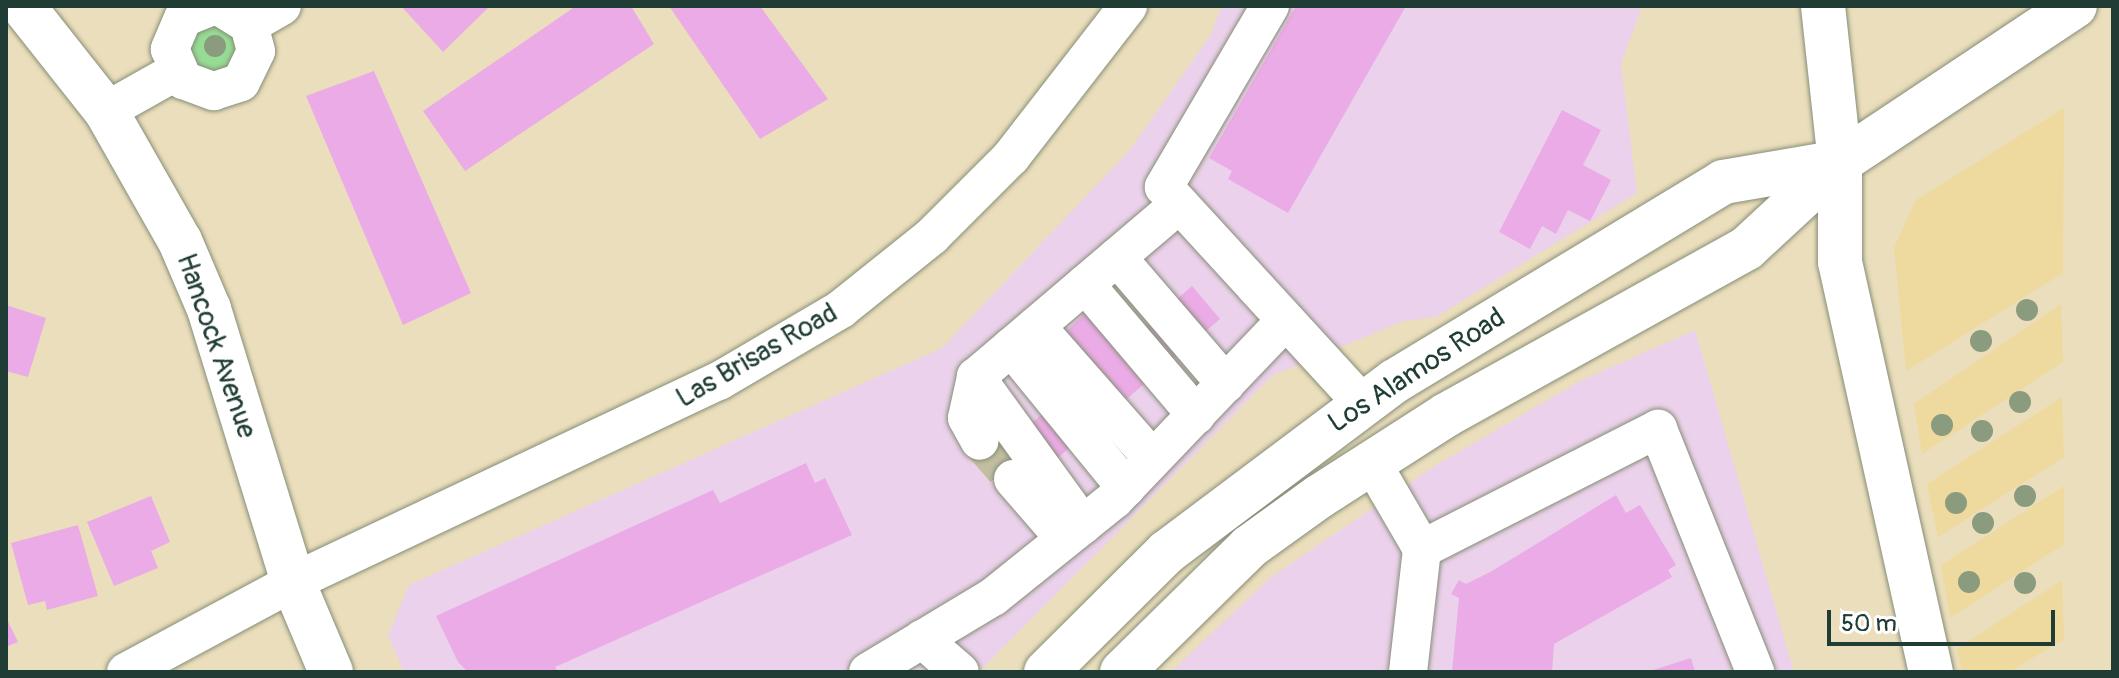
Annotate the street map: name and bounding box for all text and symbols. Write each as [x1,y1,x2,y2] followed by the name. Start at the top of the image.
[169,249,263,443] street label: Hancock Avenue
[671,296,843,416] street label: Las Brisas Road
[1322,301,1512,441] street label: Los Alamos Road
[1831,594,2059,644] scale bar
[1841,609,1897,638] text: 50 m

